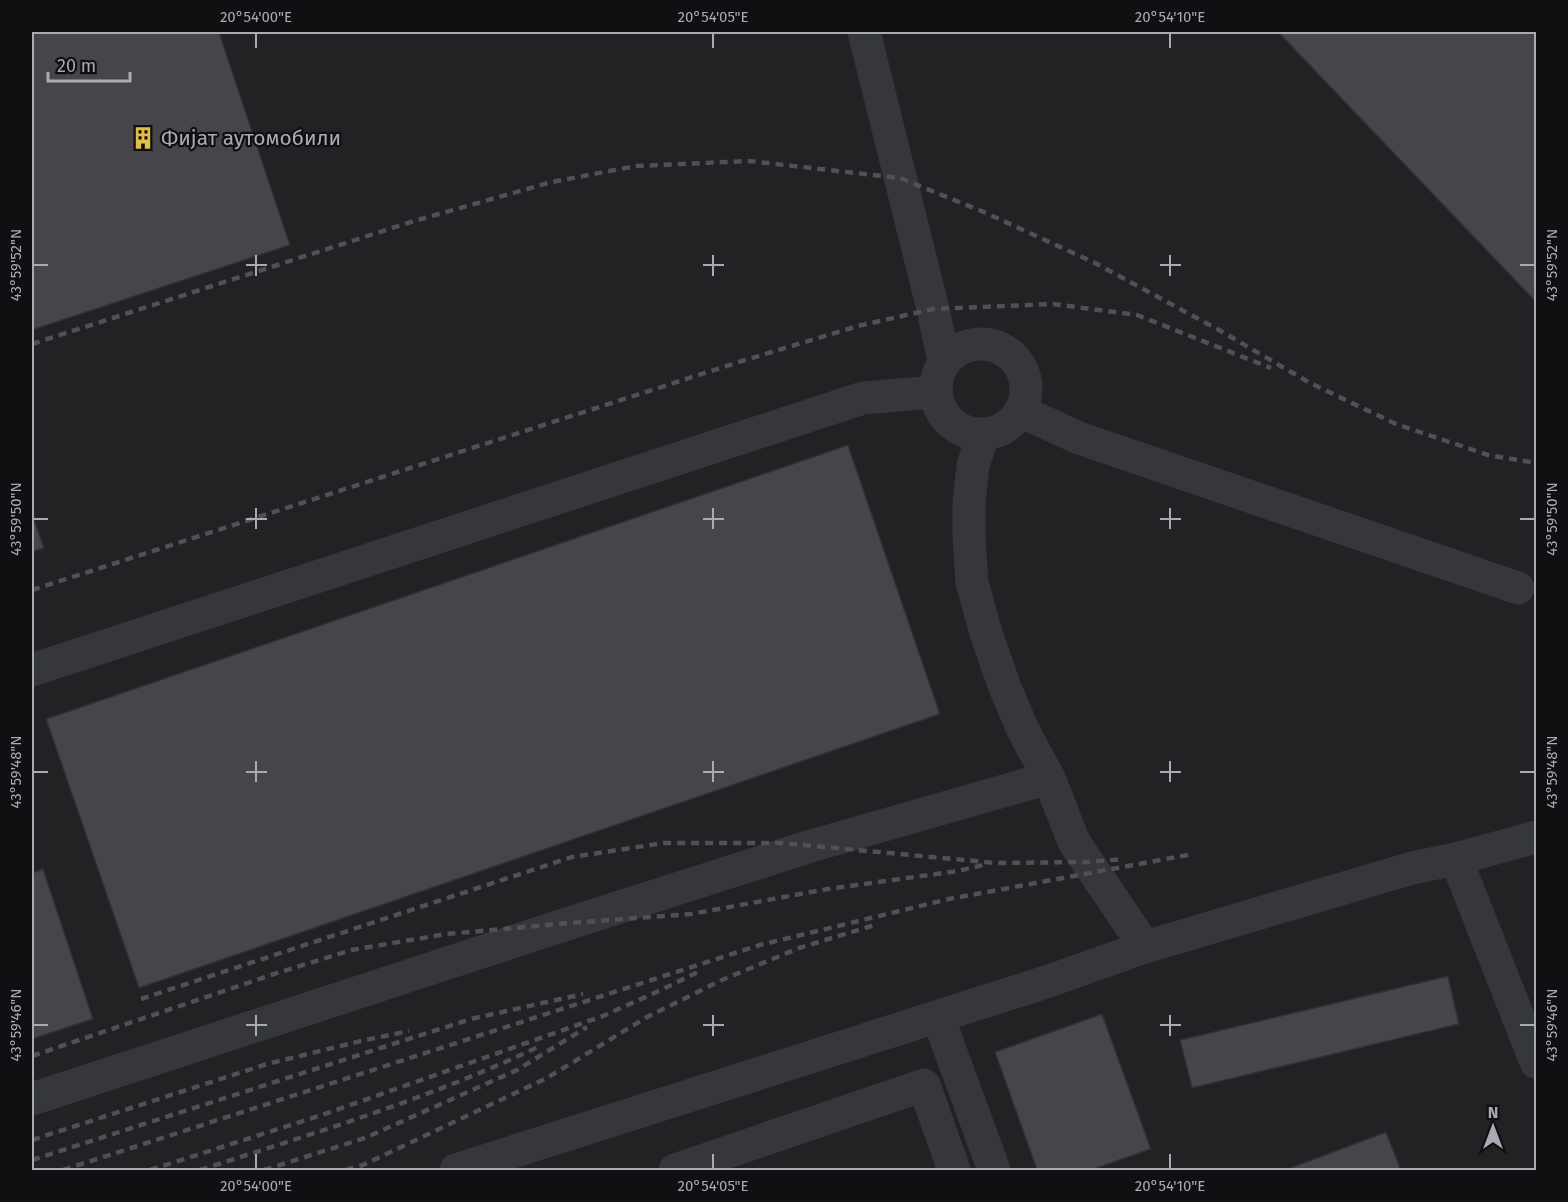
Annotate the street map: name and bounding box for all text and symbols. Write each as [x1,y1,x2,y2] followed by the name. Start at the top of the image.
[220,8,292,26] text: 20°54'00"E
[678,8,748,26] text: 20°54'05"E
[1135,8,1205,26] text: 20°54'10"E
[48,45,130,83] scale bar
[57,55,96,77] text: 20 m
[130,125,156,151] building icon: Фијат аутомобили
[161,125,341,151] place label: Фијат аутомобили
[7,229,25,301] text: 43°59'52"N
[1543,229,1561,301] text: 43°59'52"N
[7,482,25,556] text: 43°59'50"N
[1543,482,1561,556] text: 43°59'50"N
[7,735,25,809] text: 43°59'48"N
[1543,735,1561,809] text: 43°59'48"N
[7,989,25,1061] text: 43°59'46"N
[1543,989,1561,1061] text: 43°59'46"N
[1463,1097,1523,1157] north arrow
[1488,1103,1498,1122] text: N
[220,1177,292,1195] text: 20°54'00"E
[678,1177,748,1195] text: 20°54'05"E
[1135,1177,1205,1195] text: 20°54'10"E

